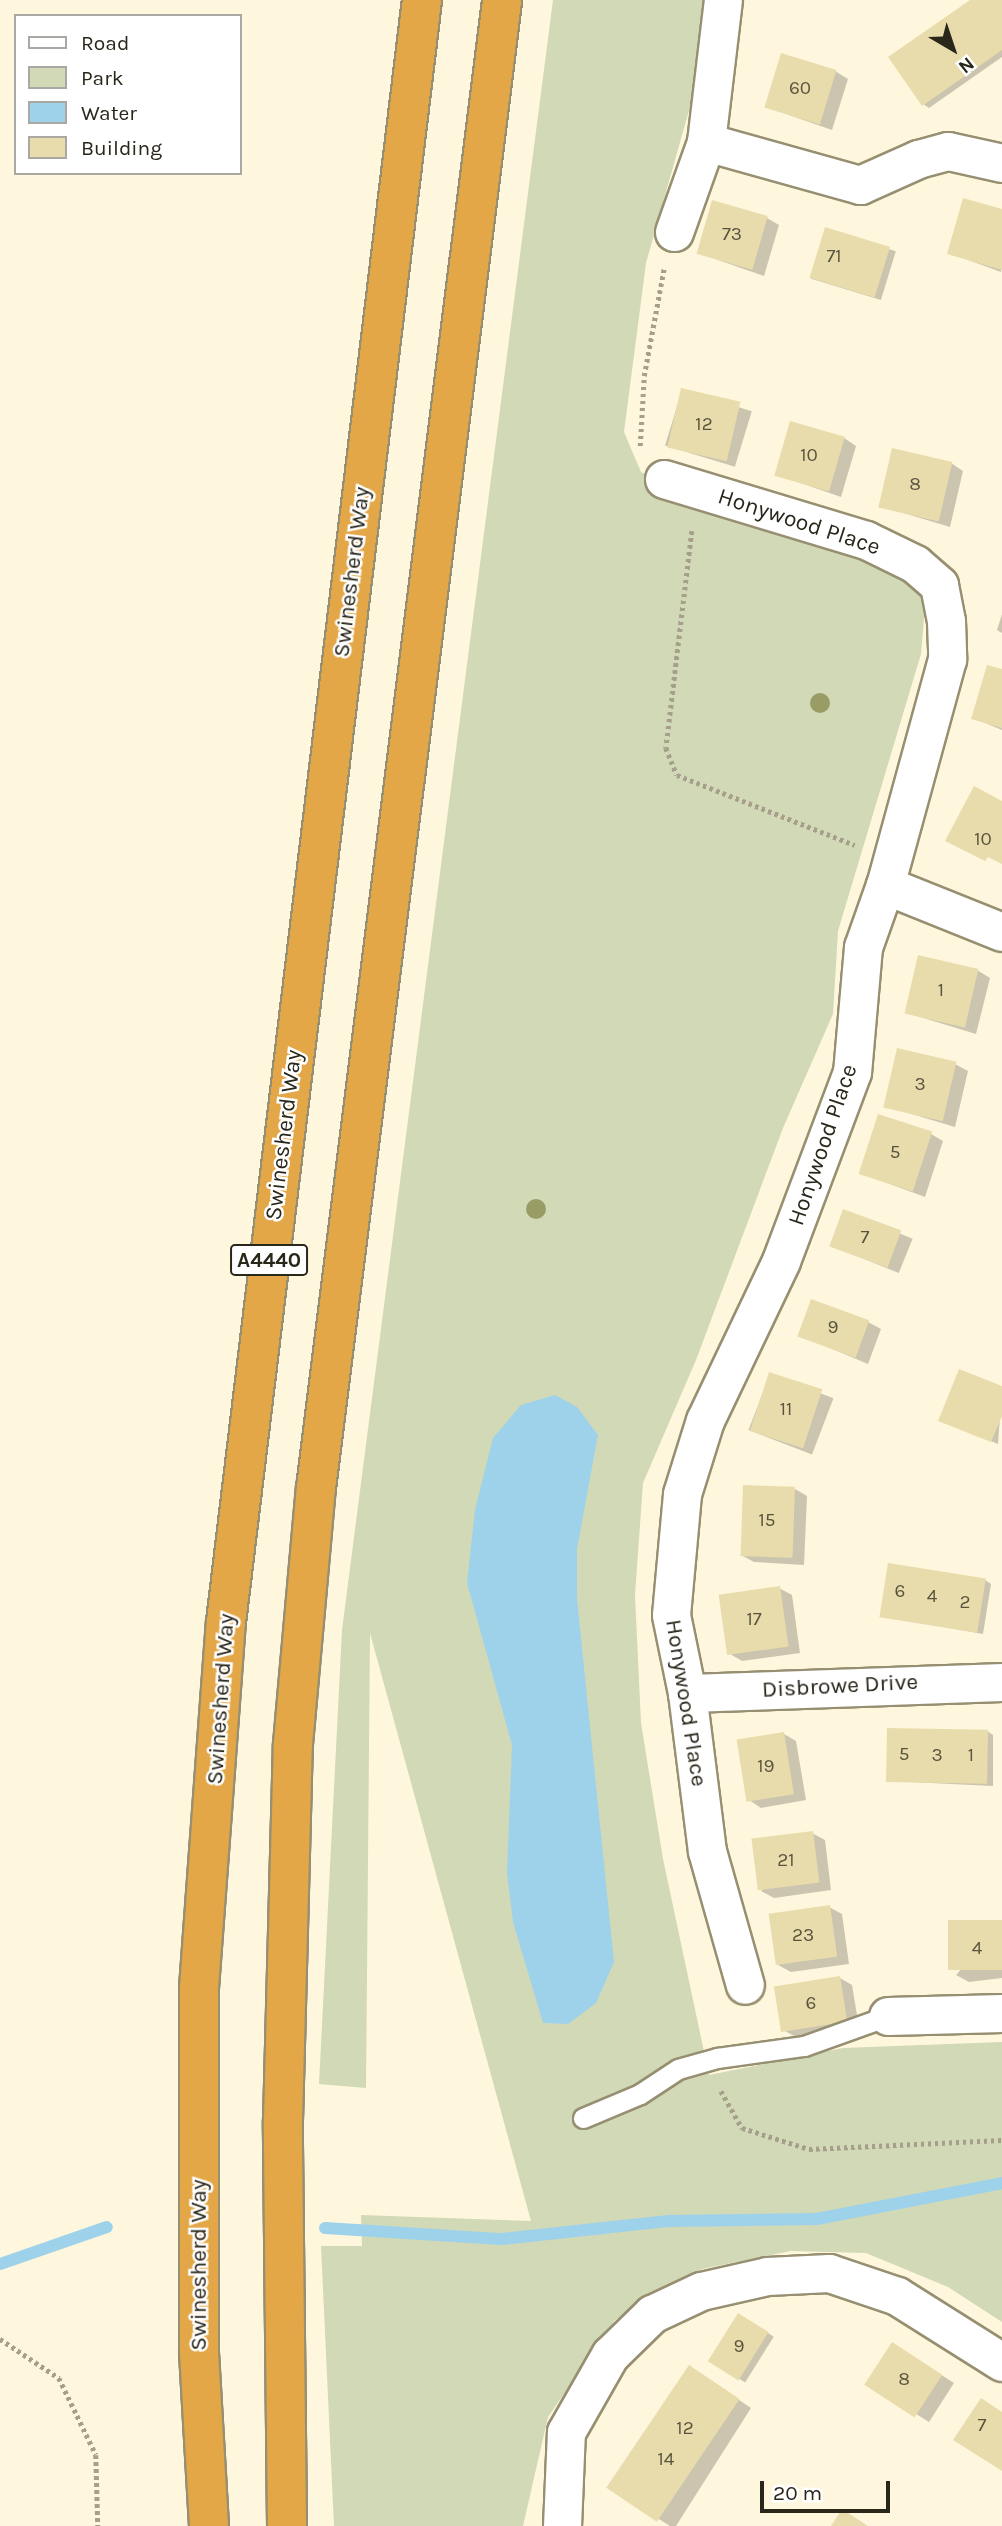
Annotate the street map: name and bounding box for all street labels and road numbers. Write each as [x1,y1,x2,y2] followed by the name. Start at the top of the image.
[714,483,884,561] street label: Honywood Place
[328,485,376,659] street label: Swinesherd Way
[260,1048,308,1222] street label: Swinesherd Way
[782,1061,864,1229] street label: Honywood Place
[229,1242,309,1278] road number: A4440
[201,1613,241,1785] street label: Swinesherd Way
[659,1617,713,1789] street label: Honywood Place
[761,1668,919,1704] street label: Disbrowe Drive
[185,2179,213,2351] street label: Swinesherd Way

